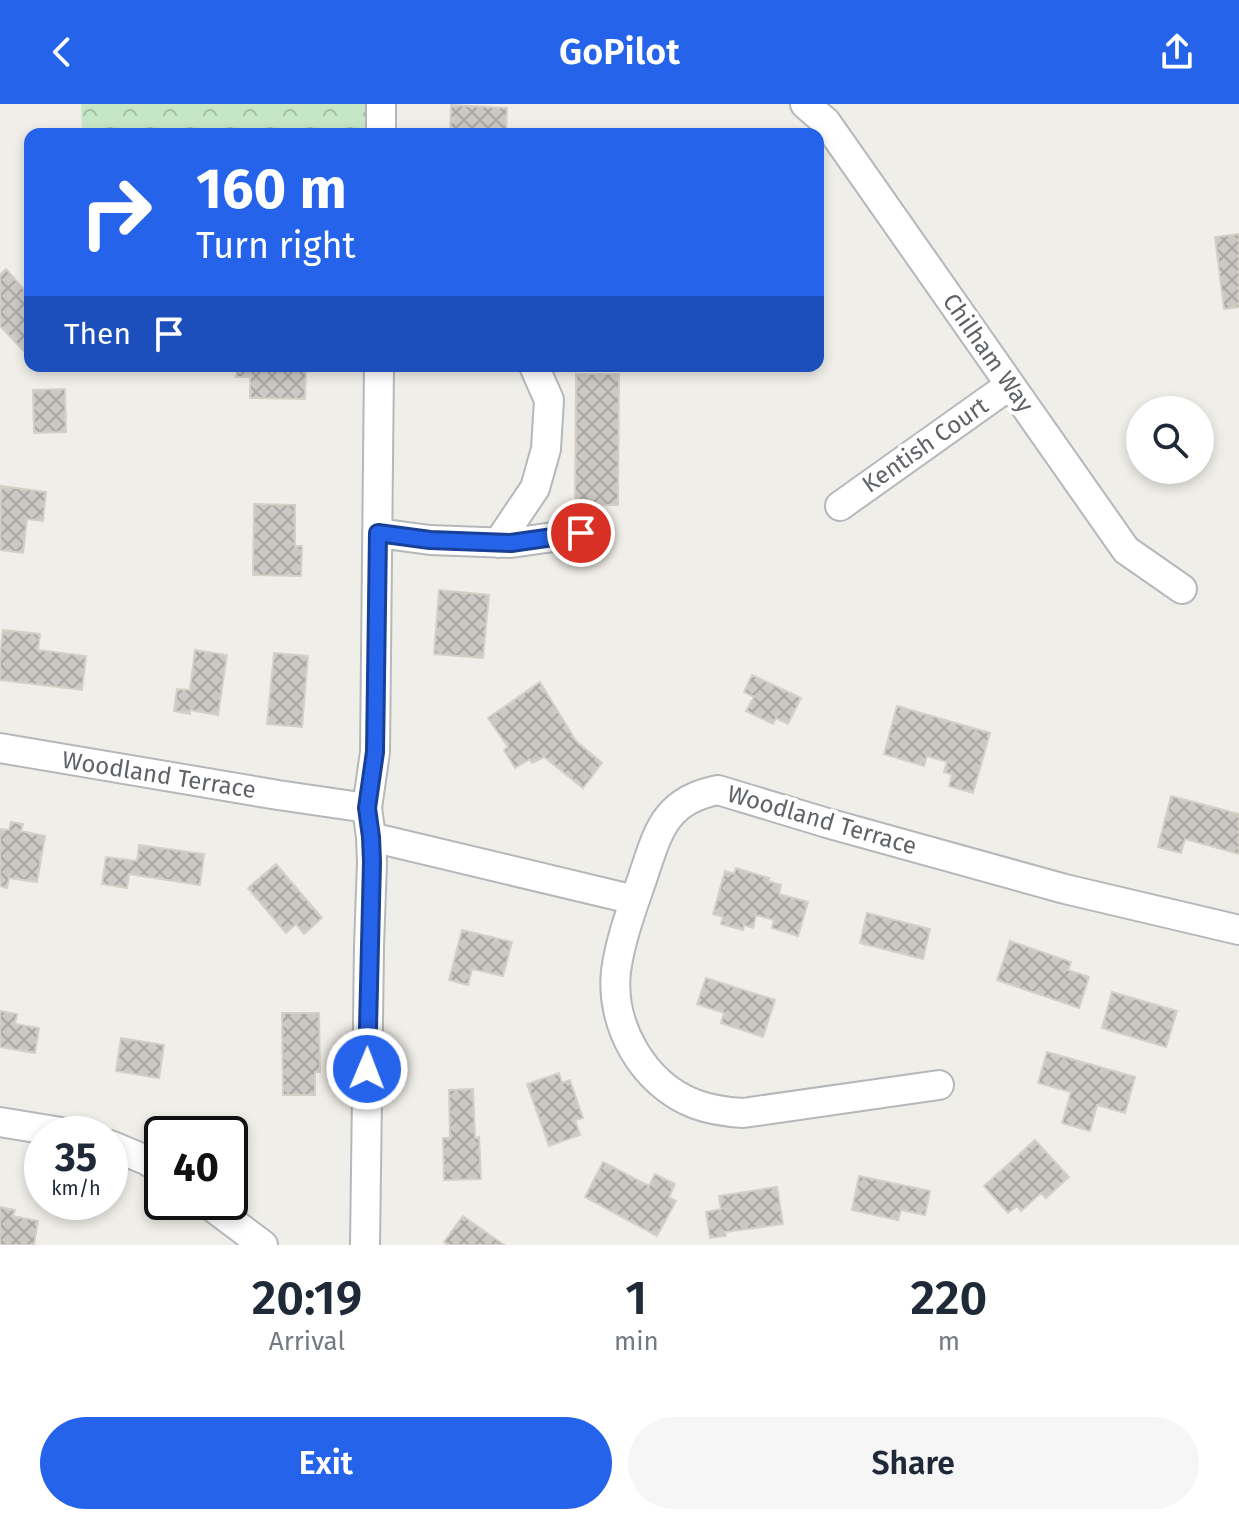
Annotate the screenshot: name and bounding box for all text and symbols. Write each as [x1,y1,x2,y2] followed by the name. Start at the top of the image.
[40,30,84,74] icon: back
[559,30,680,74] text: GoPilot
[1155,30,1199,74] icon: share
[196,156,347,223] text: 160 m
[64,160,168,264] icon: right
[196,224,356,268] text: Turn right
[937,288,1039,418] street label: Chilham Way
[147,312,191,356] icon: arrive
[64,316,131,352] text: Then
[857,391,993,499] street label: Kentish Court
[1126,396,1214,484] map controls
[1126,396,1214,484] button: search
[547,499,615,567] pin
[559,511,603,555] icon: arrive
[60,746,258,804] street label: Woodland Terrace
[724,780,920,860] street label: Woodland Terrace
[325,1027,409,1111] position arrow
[144,1116,248,1220] speed limit sign: 40
[55,1134,97,1182] text: 35
[51,1176,101,1200] text: km/h
[252,1269,362,1327] text: 20:19
[625,1269,647,1327] text: 1
[910,1269,987,1327] text: 220
[269,1326,345,1357] text: Arrival
[614,1326,659,1357] text: min
[938,1326,960,1357] text: m
[40,1417,612,1509] button: Exit
[628,1417,1199,1509] button: Share

